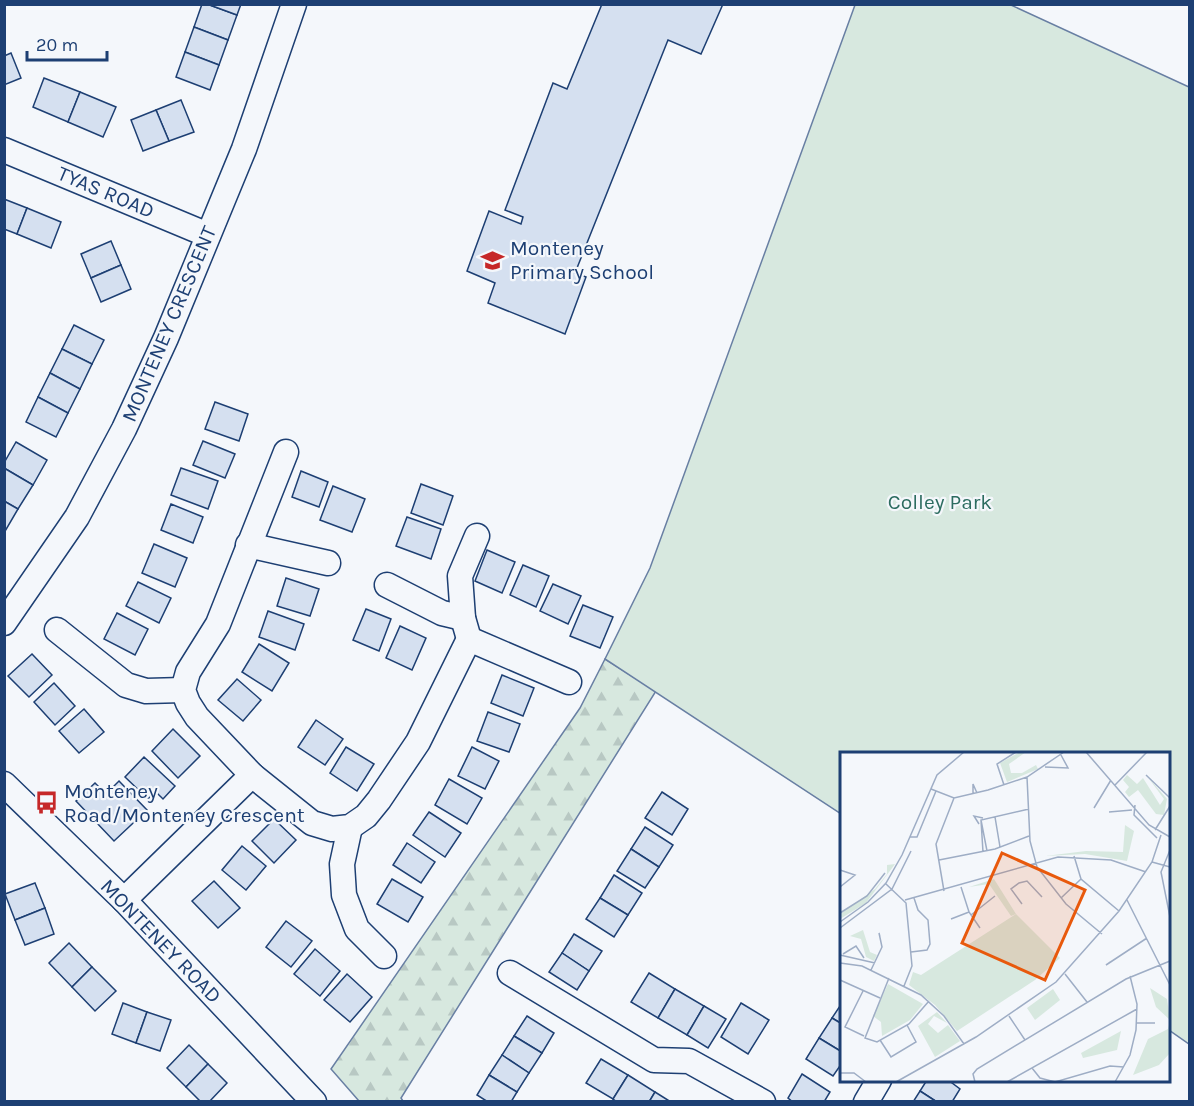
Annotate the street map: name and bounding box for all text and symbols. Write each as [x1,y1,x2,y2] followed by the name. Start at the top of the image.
[27,24,106,62] scale bar
[36,34,78,56] text: 20 m
[54,161,158,223] street label: TYAS ROAD
[117,222,221,426] street label: MONTENEY CRESCENT
[510,236,654,284] place label: Monteney Primary School
[479,247,505,273] school or university icon: Monteney Primary School
[888,490,992,514] park label: Colley Park
[840,752,1170,1082] inset map
[64,779,305,827] place label: Monteney Road/Monteney Crescent
[33,790,59,816] bus stop icon: Monteney Road/Monteney Crescent
[96,874,226,1008] street label: MONTENEY ROAD

